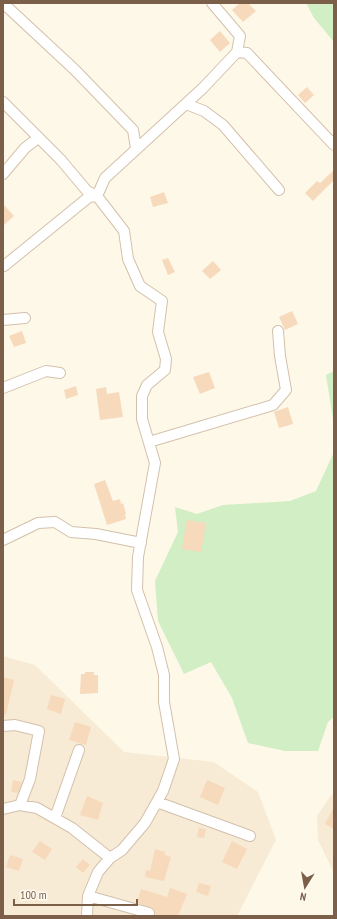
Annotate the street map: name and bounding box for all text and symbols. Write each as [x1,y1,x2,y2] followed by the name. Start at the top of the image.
[285,867,325,907] north arrow
[14,881,137,907] scale bar
[20,887,47,902] text: 100 m
[299,889,307,904] text: N

